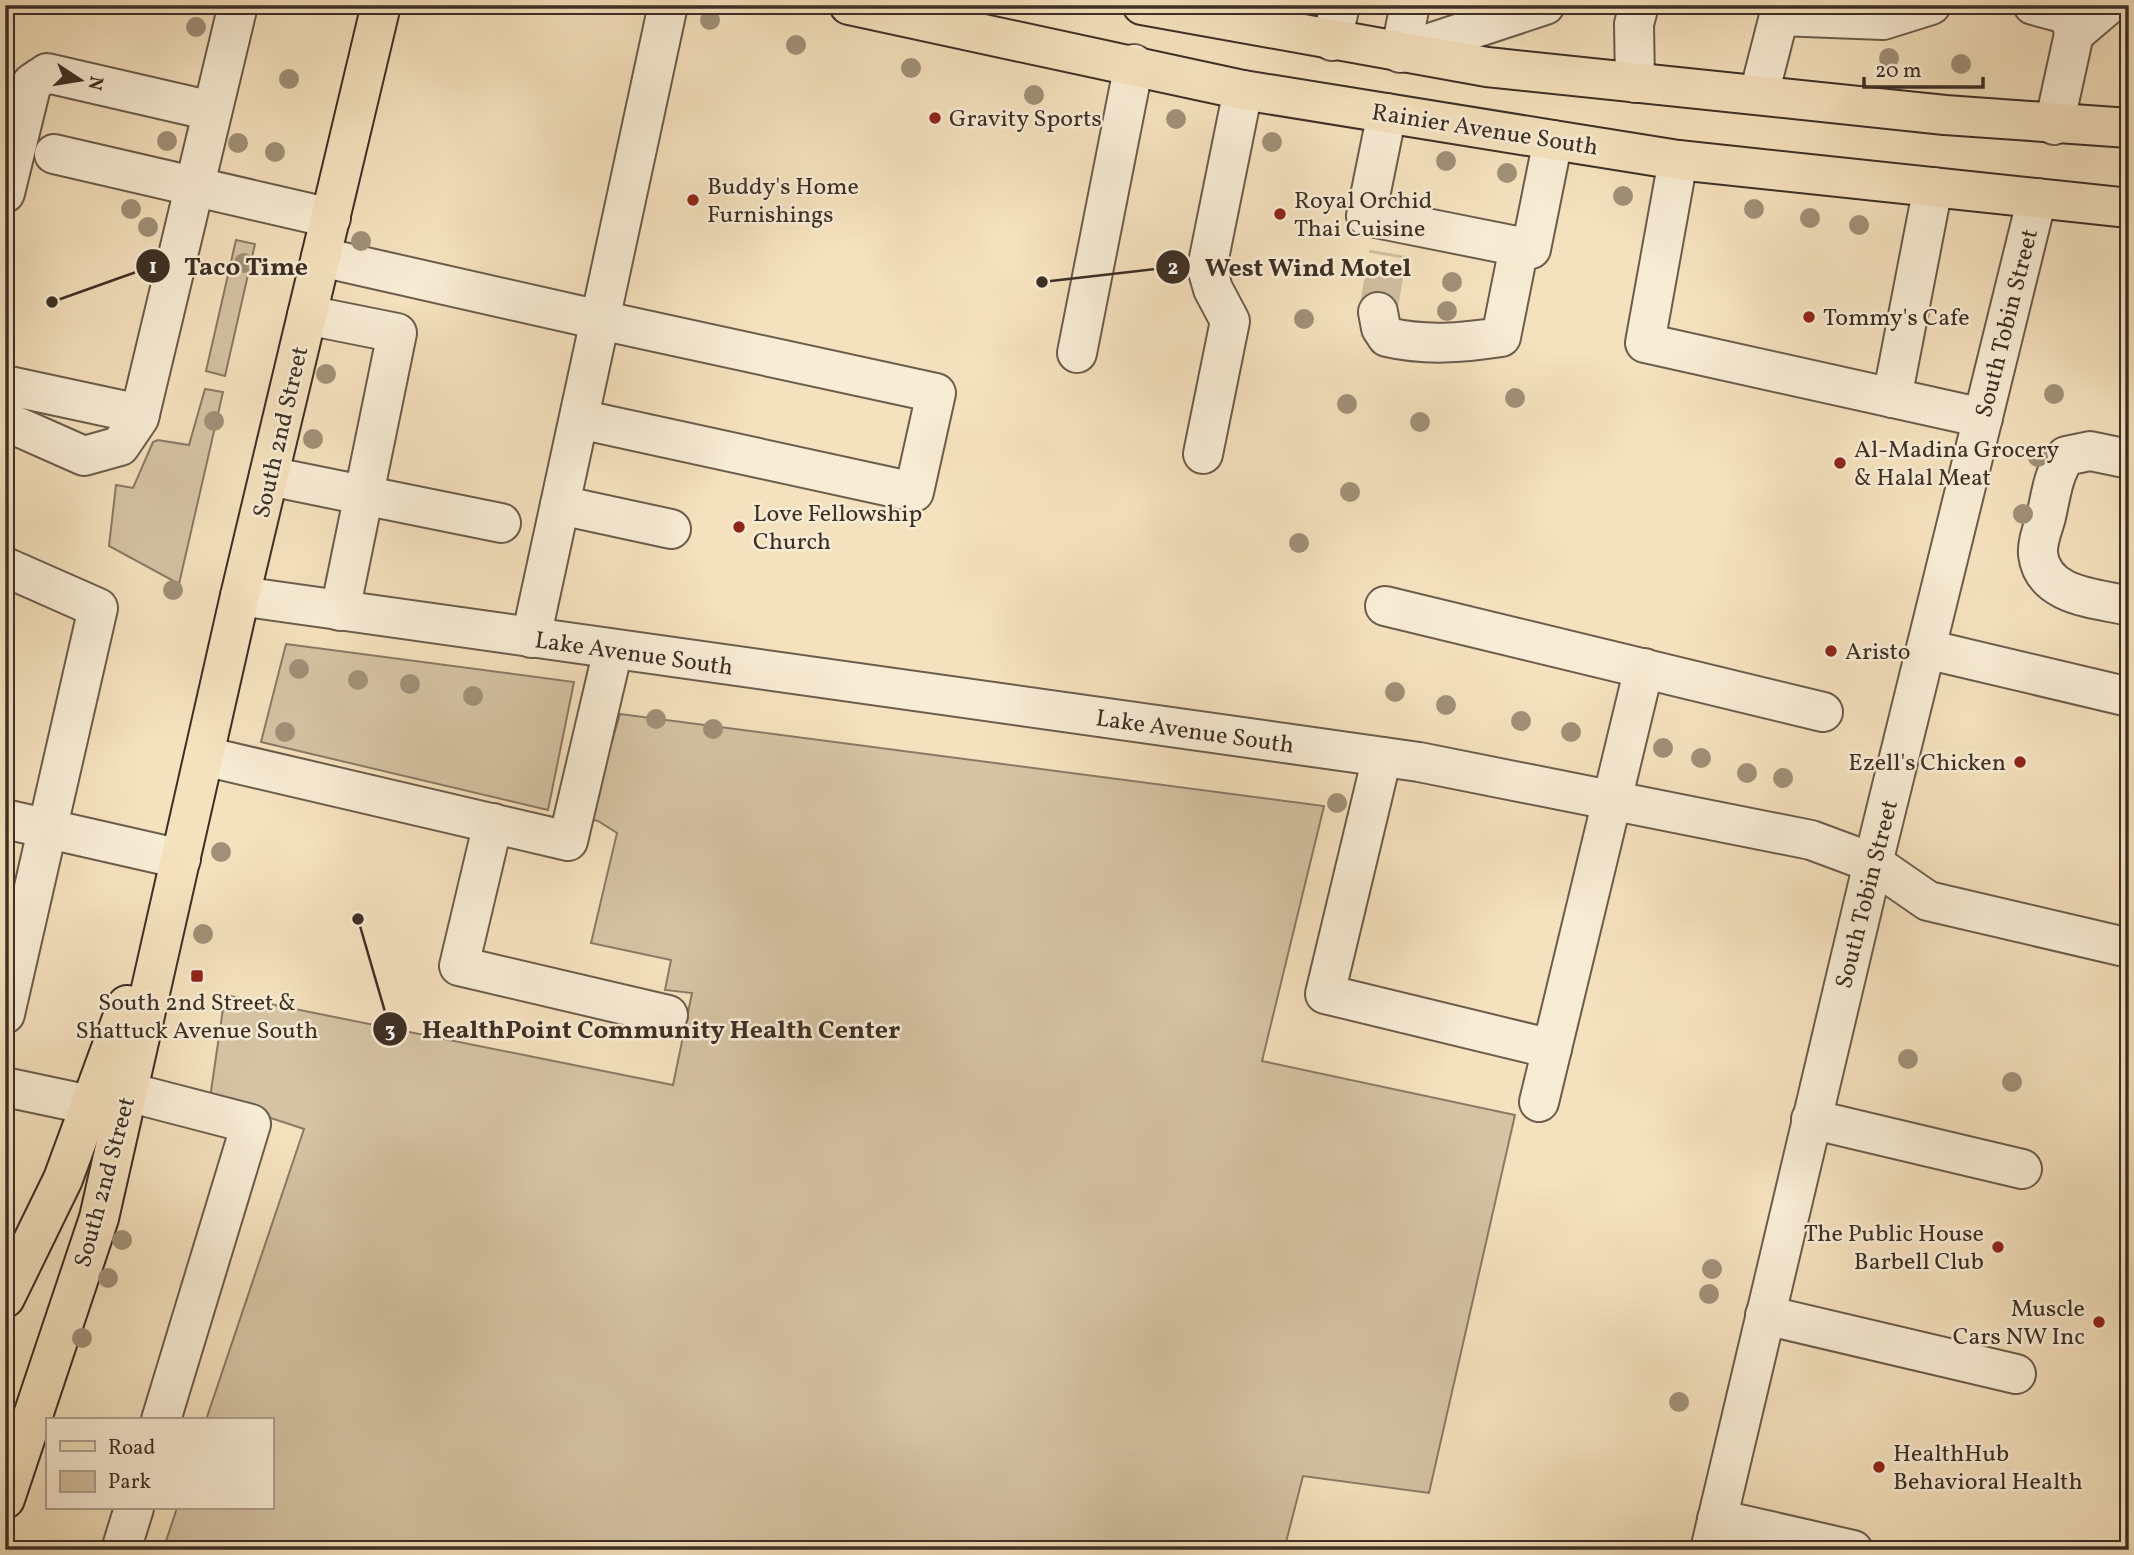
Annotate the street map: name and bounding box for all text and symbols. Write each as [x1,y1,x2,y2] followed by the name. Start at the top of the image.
[46,46,116,116] north arrow
[1864,46,1983,90] scale bar
[1875,57,1921,86] text: 20 m
[80,74,109,93] text: N
[1369,96,1600,166] street label: Rainier Avenue South
[949,103,1102,137] place label: Gravity Sports
[927,110,943,126] marker: Gravity Sports
[707,171,859,233] place label: Buddy's Home Furnishings
[1294,185,1432,247] place label: Royal Orchid Thai Cuisine
[685,192,701,208] marker: Buddy's Home Furnishings
[1272,206,1288,222] marker: Royal Orchid Thai Cuisine
[1968,225,2048,422] street label: South Tobin Street
[135,242,323,289] callout: Taco Time
[1156,243,1426,290] callout: West Wind Motel
[184,250,308,286] text: Taco Time
[1205,251,1411,287] text: West Wind Motel
[149,253,157,282] text: 1
[1168,254,1178,283] text: 2
[1823,302,1970,336] place label: Tommy's Cafe
[1801,309,1817,325] marker: Tommy's Cafe
[246,343,318,522] street label: South 2nd Street
[1854,434,2059,496] place label: Al-Madina Grocery & Halal Meat
[1832,455,1848,471] marker: Al-Madina Grocery & Halal Meat
[753,498,922,560] place label: Love Fellowship Church
[731,519,747,535] marker: Love Fellowship Church
[532,624,735,686] street label: Lake Avenue South
[1845,636,1910,670] place label: Aristo
[1823,643,1839,659] marker: Aristo
[1093,702,1296,764] street label: Lake Avenue South
[1848,747,2006,781] place label: Ezell's Chicken
[2012,754,2028,770] marker: Ezell's Chicken
[1828,796,1908,993] street label: South Tobin Street
[189,968,205,984] marker: South 2nd Street & Shattuck Avenue South
[76,987,318,1049] place label: South 2nd Street & Shattuck Avenue South
[372,1006,914,1053] callout: HealthPoint Community Health Center
[422,1013,900,1049] text: HealthPoint Community Health Center
[385,1017,395,1046] text: 3
[67,1093,145,1272] street label: South 2nd Street
[1804,1218,1984,1280] place label: The Public House Barbell Club
[1990,1239,2006,1255] marker: The Public House Barbell Club
[1953,1293,2085,1355] place label: Muscle Cars NW Inc
[2091,1314,2107,1330] marker: Muscle Cars NW Inc
[46,1418,273,1510] legend
[108,1434,155,1463] text: Road
[1893,1438,2083,1500] place label: HealthHub Behavioral Health
[1871,1459,1887,1475] marker: HealthHub Behavioral Health
[108,1468,151,1497] text: Park

